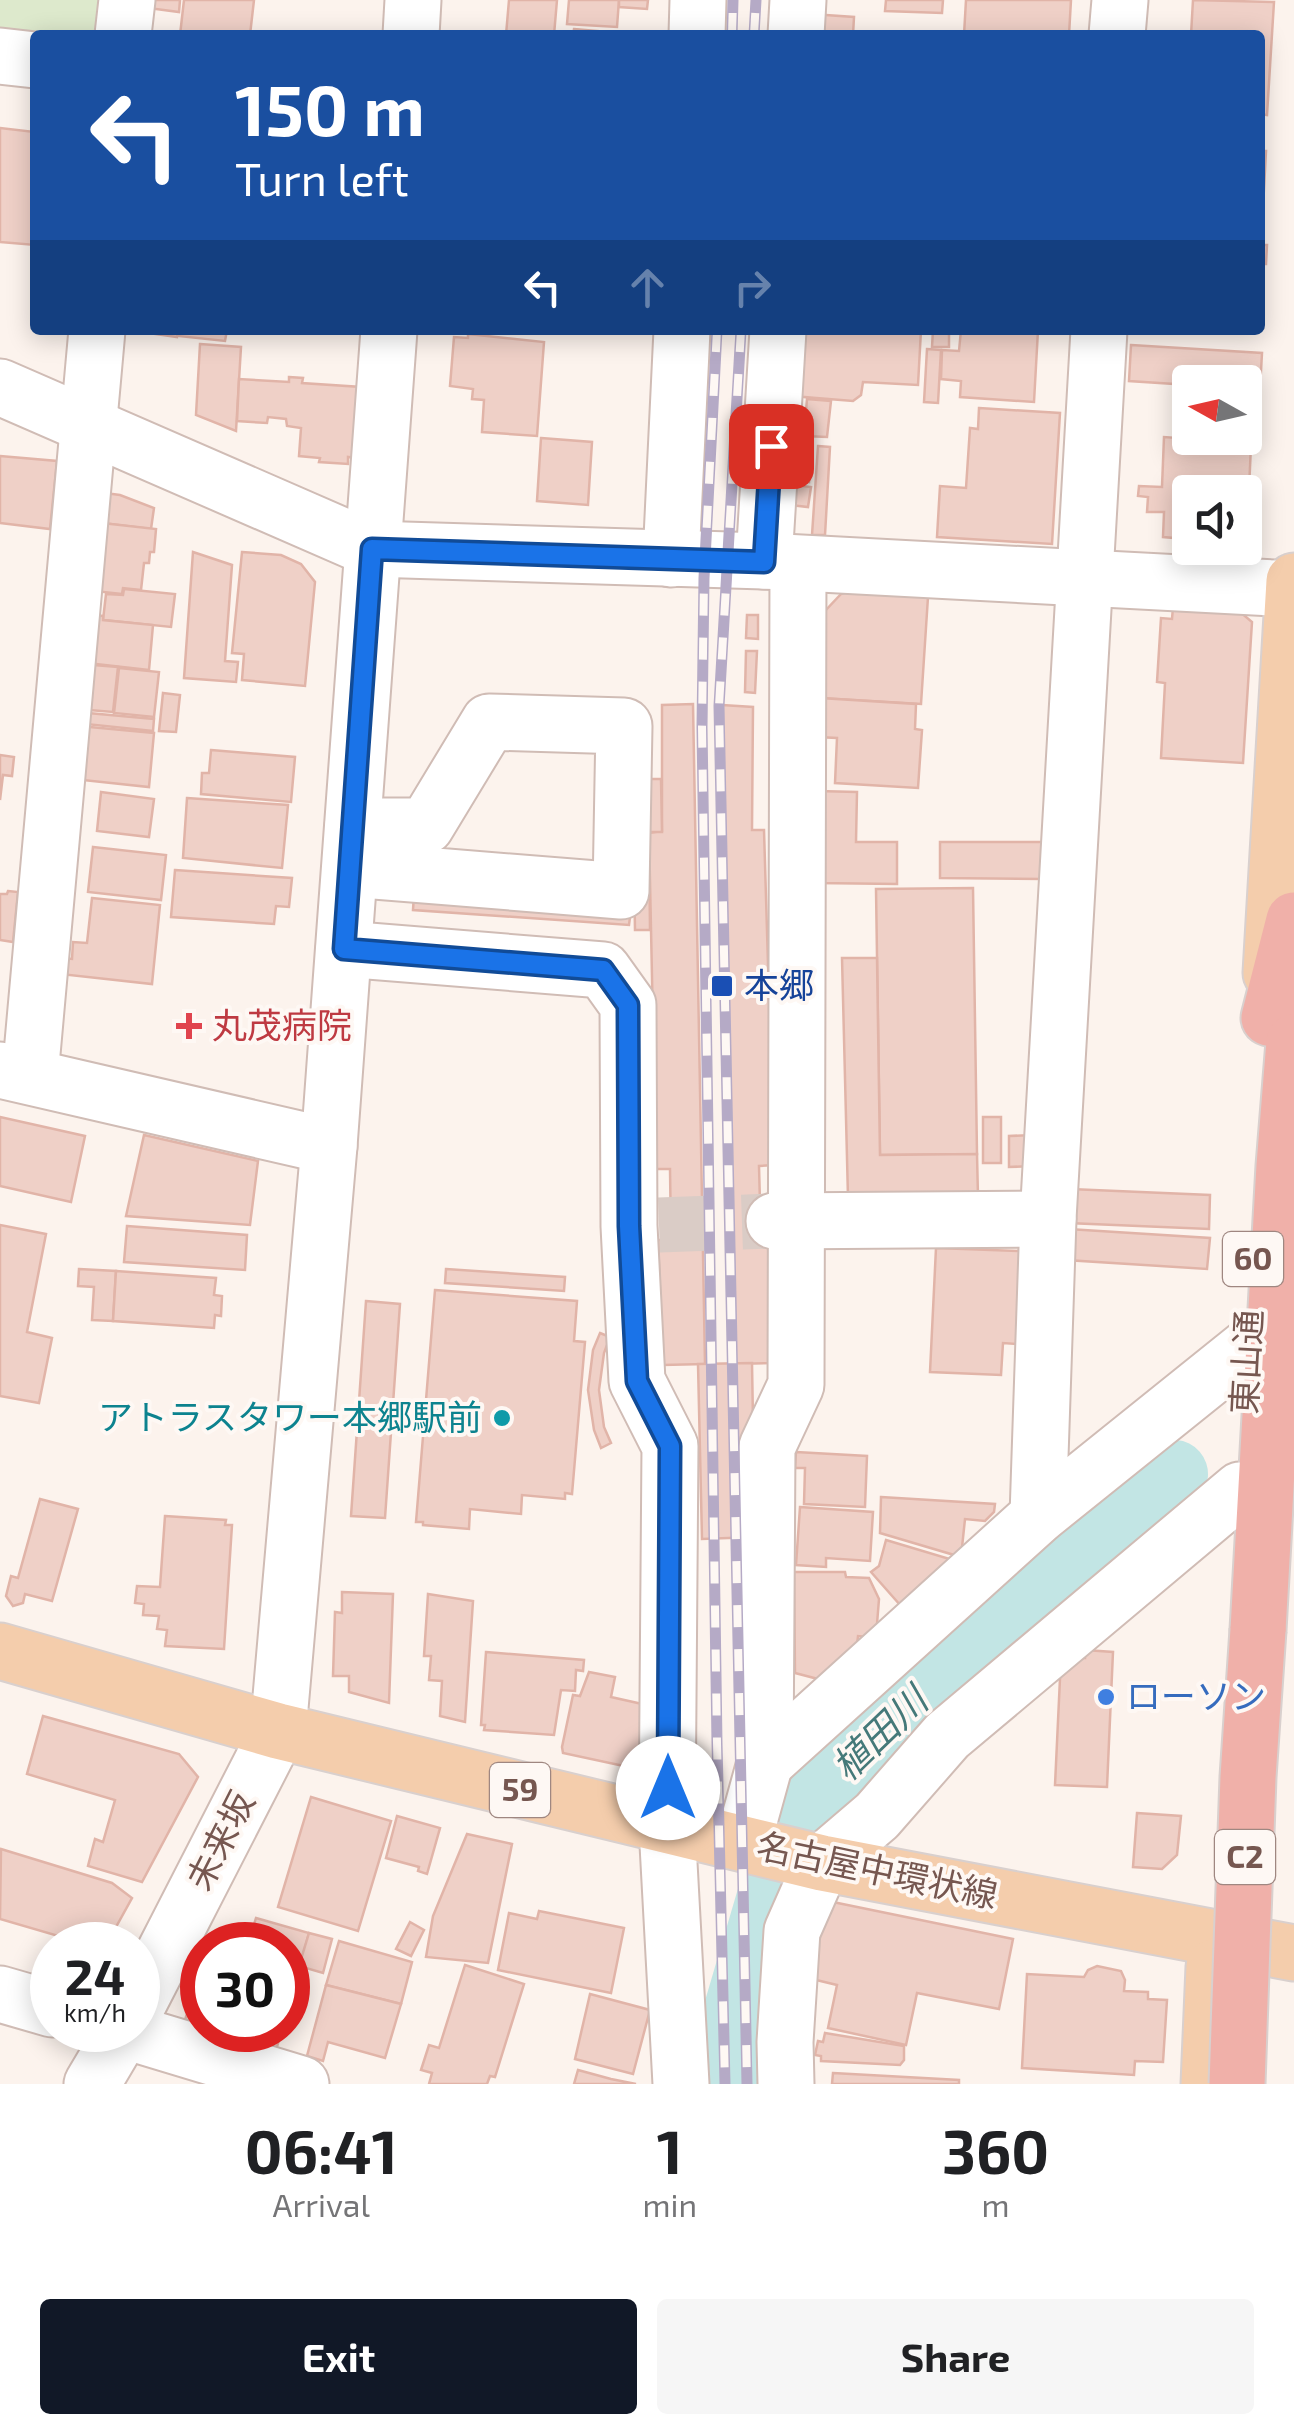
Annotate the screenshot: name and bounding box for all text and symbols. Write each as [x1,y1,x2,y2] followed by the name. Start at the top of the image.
[235,66,425,150] text: 150 m
[70,70,200,200] icon: left
[235,151,409,205] text: Turn left
[515,260,570,315] icon: left
[620,260,675,315] icon: ahead
[725,260,780,315] icon: right
[1172,365,1262,455] north arrow
[1172,365,1262,565] map controls
[729,404,814,489] pin
[744,419,799,474] icon: arrive
[1172,475,1262,565] button: sound
[744,963,814,1005] place label: 本郷
[709,973,735,999] marker: 本郷
[212,1003,352,1045] place label: 丸茂病院
[176,1013,202,1039] marker: 丸茂病院
[1223,1232,1283,1286] road number: 60
[1221,1308,1269,1415] street label: 東山通
[98,1395,482,1437] place label: アトラスタワー本郷駅前
[491,1407,513,1429] marker: アトラスタワー本郷駅前
[822,1674,938,1789] water label: 植田川
[1126,1674,1266,1716] place label: ローソン
[1095,1686,1117,1708] marker: ローソン
[616,1736,720,1840] position arrow
[490,1763,550,1817] road number: 59
[177,1784,262,1896] street label: 未来坂
[753,1823,1002,1915] street label: 名古屋中環状線
[1215,1830,1275,1884] road number: C2
[180,1922,310,2052] speed limit sign: 30
[65,1945,125,2005] text: 24
[64,1997,126,2027] text: km/h
[245,2114,398,2186] text: 06:41
[657,2114,683,2186] text: 1
[942,2114,1049,2186] text: 360
[273,2185,370,2223] text: Arrival
[642,2185,697,2223] text: min
[981,2185,1010,2223] text: m
[40,2299,637,2414] button: Exit
[657,2299,1254,2414] button: Share

